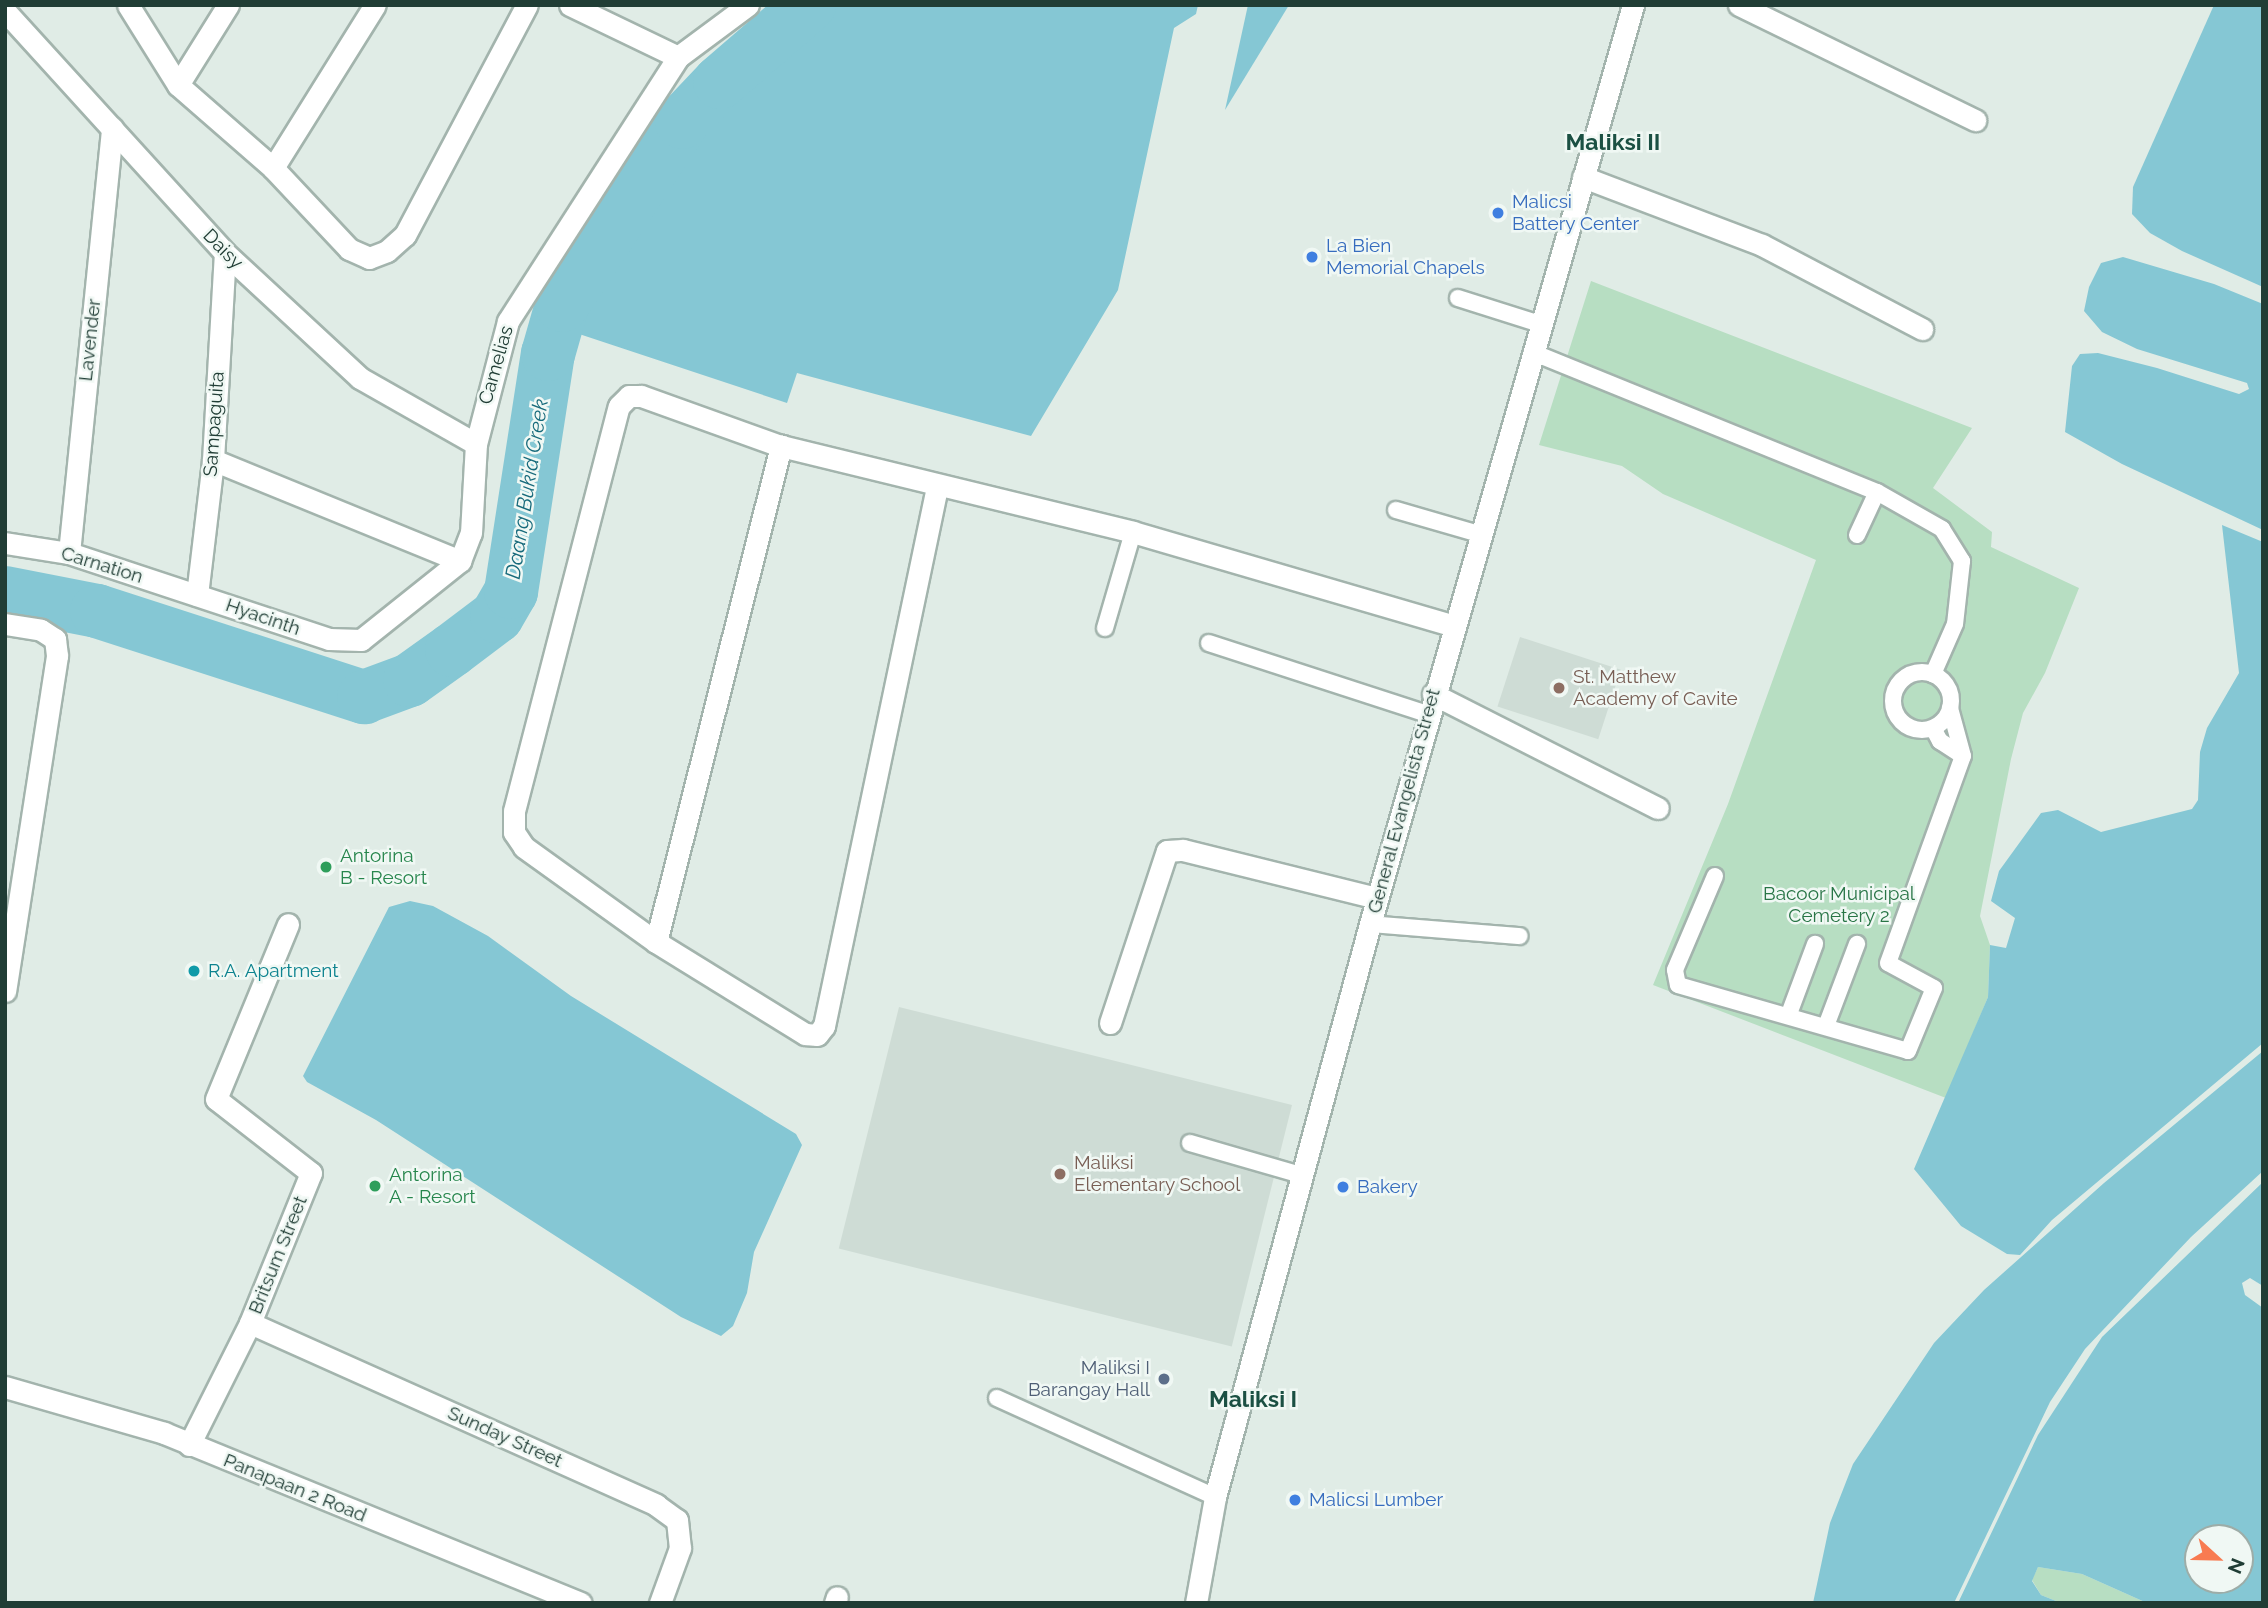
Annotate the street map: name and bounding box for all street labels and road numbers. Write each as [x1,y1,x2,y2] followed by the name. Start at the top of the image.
[198,224,248,274] street label: Daisy
[74,298,106,382] street label: Lavender
[474,323,518,407] street label: Camelias
[199,371,229,477] street label: Sampaguita
[58,542,146,588] street label: Carnation
[223,594,303,640] street label: Hyacinth
[1363,686,1445,916] street label: General Evangelista Street
[244,1193,312,1317] street label: Britsum Street
[444,1401,566,1473] street label: Sunday Street
[220,1449,370,1527] street label: Panapaan 2 Road

